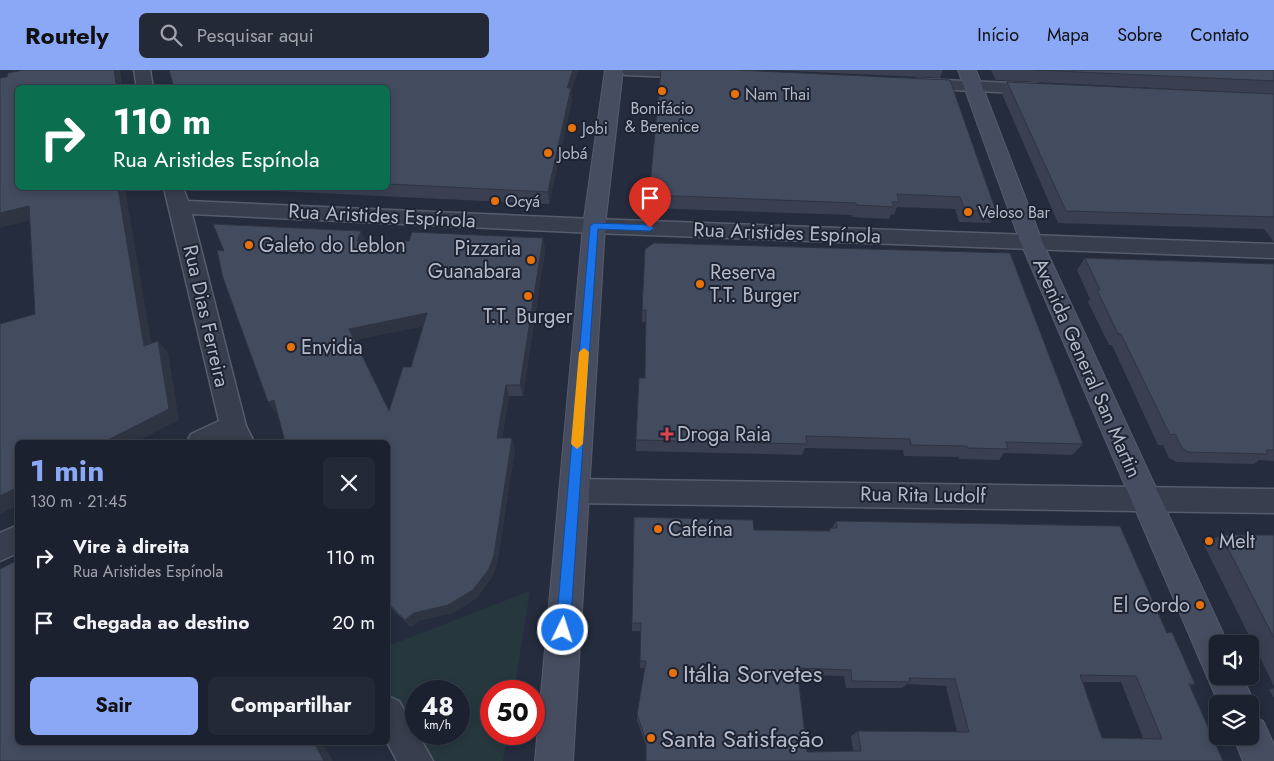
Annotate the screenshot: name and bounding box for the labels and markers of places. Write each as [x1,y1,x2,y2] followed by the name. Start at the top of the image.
[745,83,810,106] place label: Nam Thai
[656,85,668,97] marker: Bonifácio & Berenice
[729,88,741,100] marker: Nam Thai
[625,97,699,138] place label: Bonifácio & Berenice
[580,117,608,140] place label: Jobi
[566,122,578,134] marker: Jobi
[556,142,587,165] place label: Jobá
[542,147,554,159] marker: Jobá
[629,177,671,228] pin
[505,190,540,213] place label: Ocyá
[489,195,501,207] marker: Ocyá
[978,201,1051,224] place label: Veloso Bar
[962,206,974,218] marker: Veloso Bar
[259,231,406,260] place label: Galeto do Leblon
[428,234,521,286] place label: Pizzaria Guanabara
[243,239,255,251] marker: Galeto do Leblon
[525,254,537,266] marker: Pizzaria Guanabara
[710,258,800,310] place label: Reserva T.T. Burger
[694,278,706,290] marker: Reserva T.T. Burger
[522,290,534,302] marker: T.T. Burger
[483,302,573,331] place label: T.T. Burger
[301,333,363,362] place label: Envidia
[285,341,297,353] marker: Envidia
[677,420,771,449] place label: Droga Raia
[661,428,673,440] marker: Droga Raia
[668,515,733,544] place label: Cafeína
[652,523,664,535] marker: Cafeína
[1219,527,1255,556] place label: Melt
[1203,535,1215,547] marker: Melt
[1113,591,1190,620] place label: El Gordo
[1194,599,1206,611] marker: El Gordo
[683,656,822,691] place label: Itália Sorvetes
[667,667,679,679] marker: Itália Sorvetes
[661,721,824,756] place label: Santa Satisfação
[645,732,657,744] marker: Santa Satisfação

